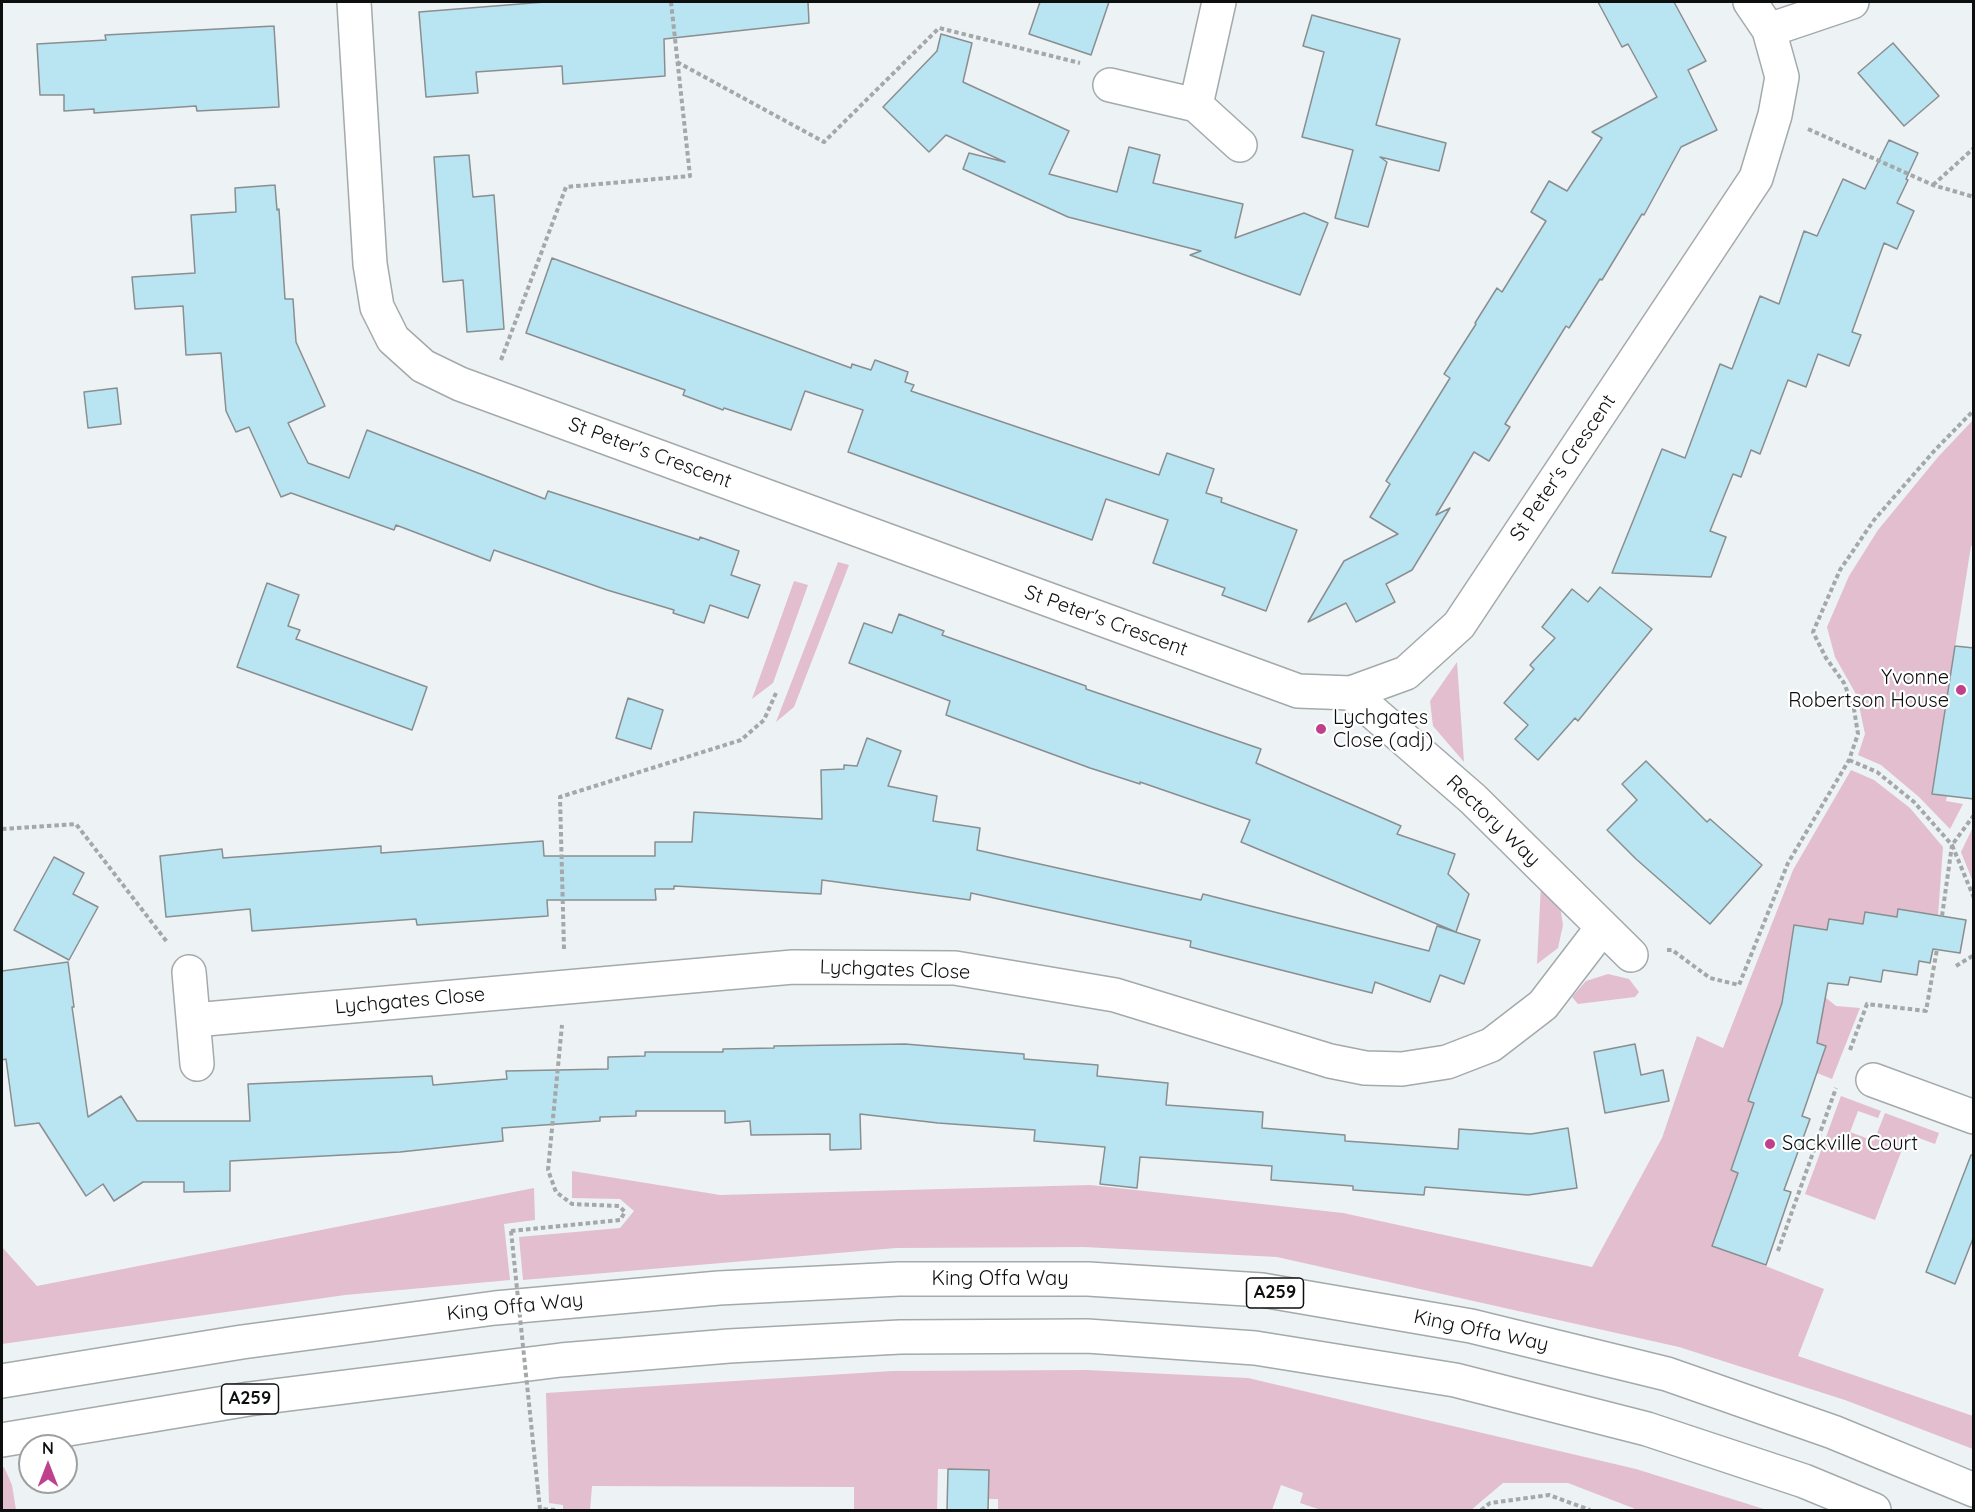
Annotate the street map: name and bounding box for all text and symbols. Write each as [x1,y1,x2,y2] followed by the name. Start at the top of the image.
[1505,390,1621,546] street label: St Peter's Crescent
[565,412,735,494] street label: St Peter's Crescent
[1021,580,1191,662] street label: St Peter's Crescent
[1788,666,1949,713] place label: Yvonne Robertson House
[1954,683,1968,697] marker: Yvonne Robertson House
[1333,706,1433,753] place label: Lychgates Close (adj)
[1314,722,1328,736] marker: Lychgates Close (adj)
[1441,770,1545,872] street label: Rectory Way
[819,955,971,985] street label: Lychgates Close
[334,982,486,1020] street label: Lychgates Close
[1782,1132,1918,1156] place label: Sackville Court
[1763,1137,1777,1151] marker: Sackville Court
[931,1267,1069,1291] street label: King Offa Way
[1246,1278,1304,1308] road number: A259
[446,1288,584,1326] street label: King Offa Way
[1411,1305,1551,1357] street label: King Offa Way
[222,1384,278,1414] road number: A259
[18,1434,78,1494] north arrow
[42,1438,54,1458] text: N

